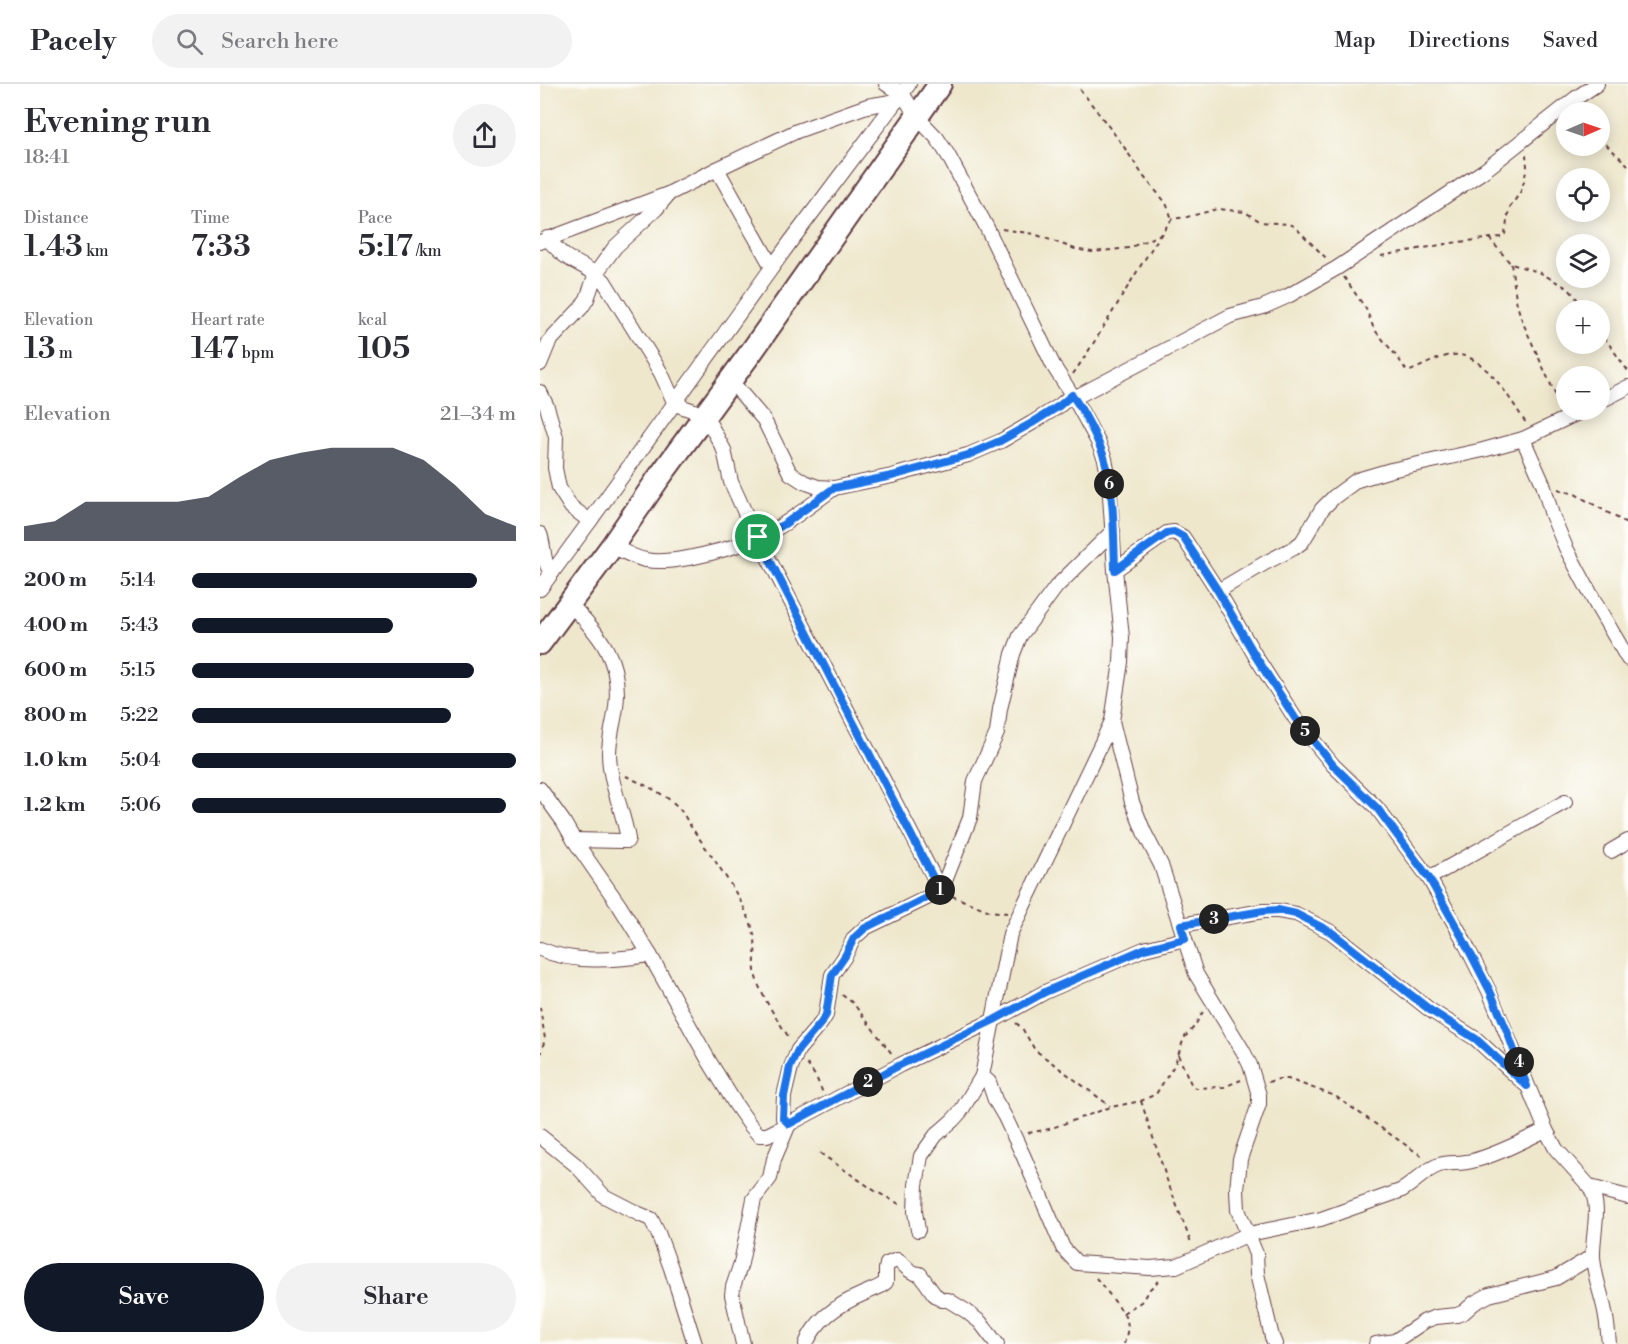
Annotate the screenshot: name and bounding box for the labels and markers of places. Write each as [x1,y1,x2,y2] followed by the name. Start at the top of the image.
[1094,469,1124,499] pin: 6
[732,511,783,562] pin
[1290,716,1320,746] pin: 5
[925,875,955,905] pin: 1
[1199,904,1229,934] pin: 3
[1504,1047,1534,1077] pin: 4
[853,1067,883,1097] pin: 2

